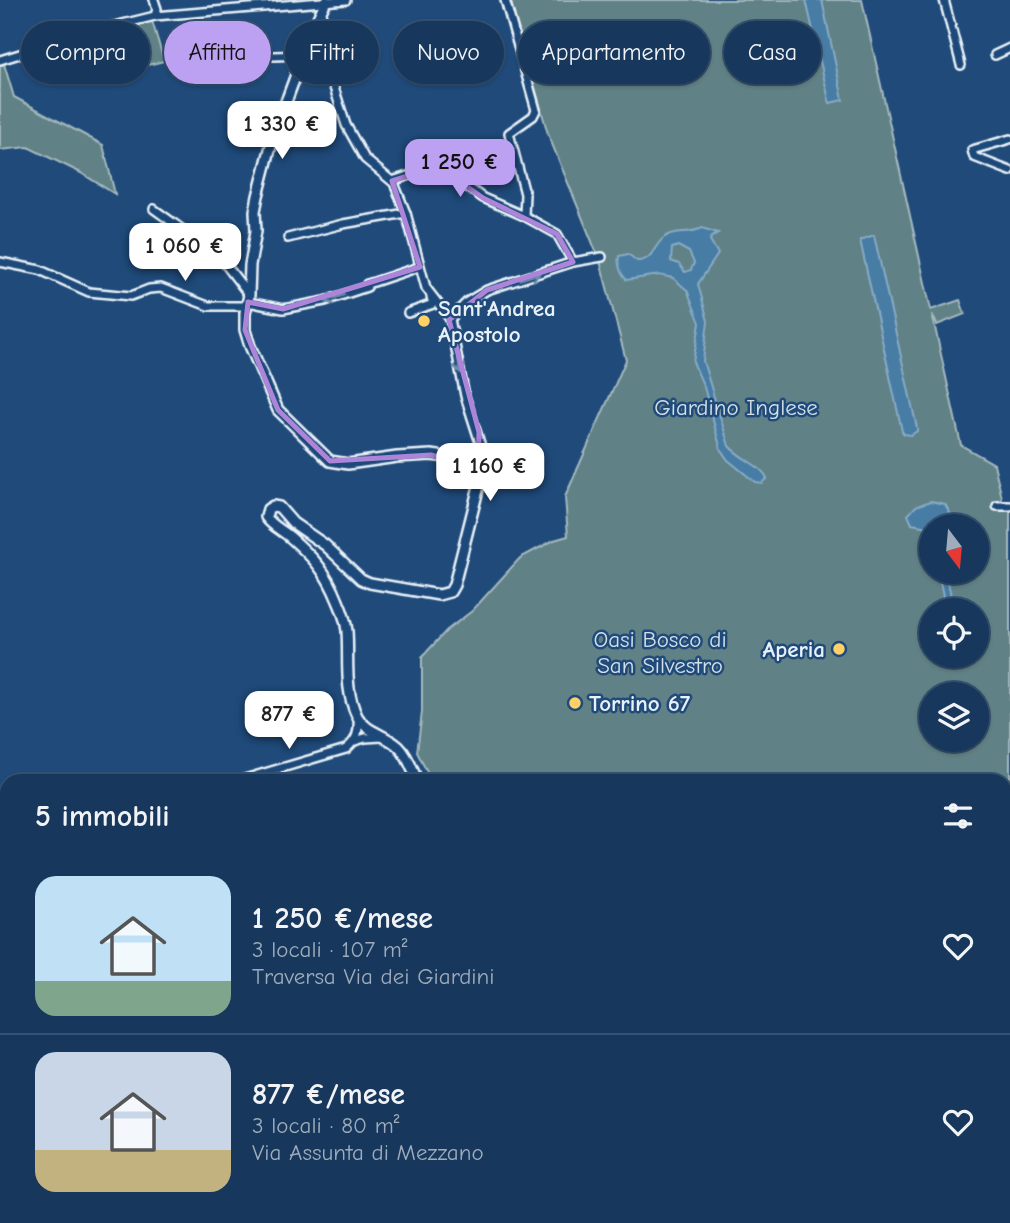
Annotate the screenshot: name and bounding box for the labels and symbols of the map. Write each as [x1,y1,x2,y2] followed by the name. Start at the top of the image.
[217,102,347,161] pin: 1 330 €
[395,140,525,199] pin: 1 250 €
[120,224,250,283] pin: 1 060 €
[519,268,541,281] one-way arrow
[323,292,345,305] one-way arrow
[438,295,556,348] place label: Sant'Andrea Apostolo
[416,313,432,329] marker: Sant'Andrea Apostolo
[453,351,466,374] one-way arrow
[654,394,818,421] park label: Giardino Inglese
[425,444,555,503] pin: 1 160 €
[919,514,989,584] north arrow
[593,626,727,679] park label: Oasi Bosco di San Silvestro
[762,636,825,663] place label: Aperia
[831,641,847,657] marker: Aperia
[589,690,691,717] place label: Torrino 67
[240,692,338,751] pin: 877 €
[567,695,583,711] marker: Torrino 67

